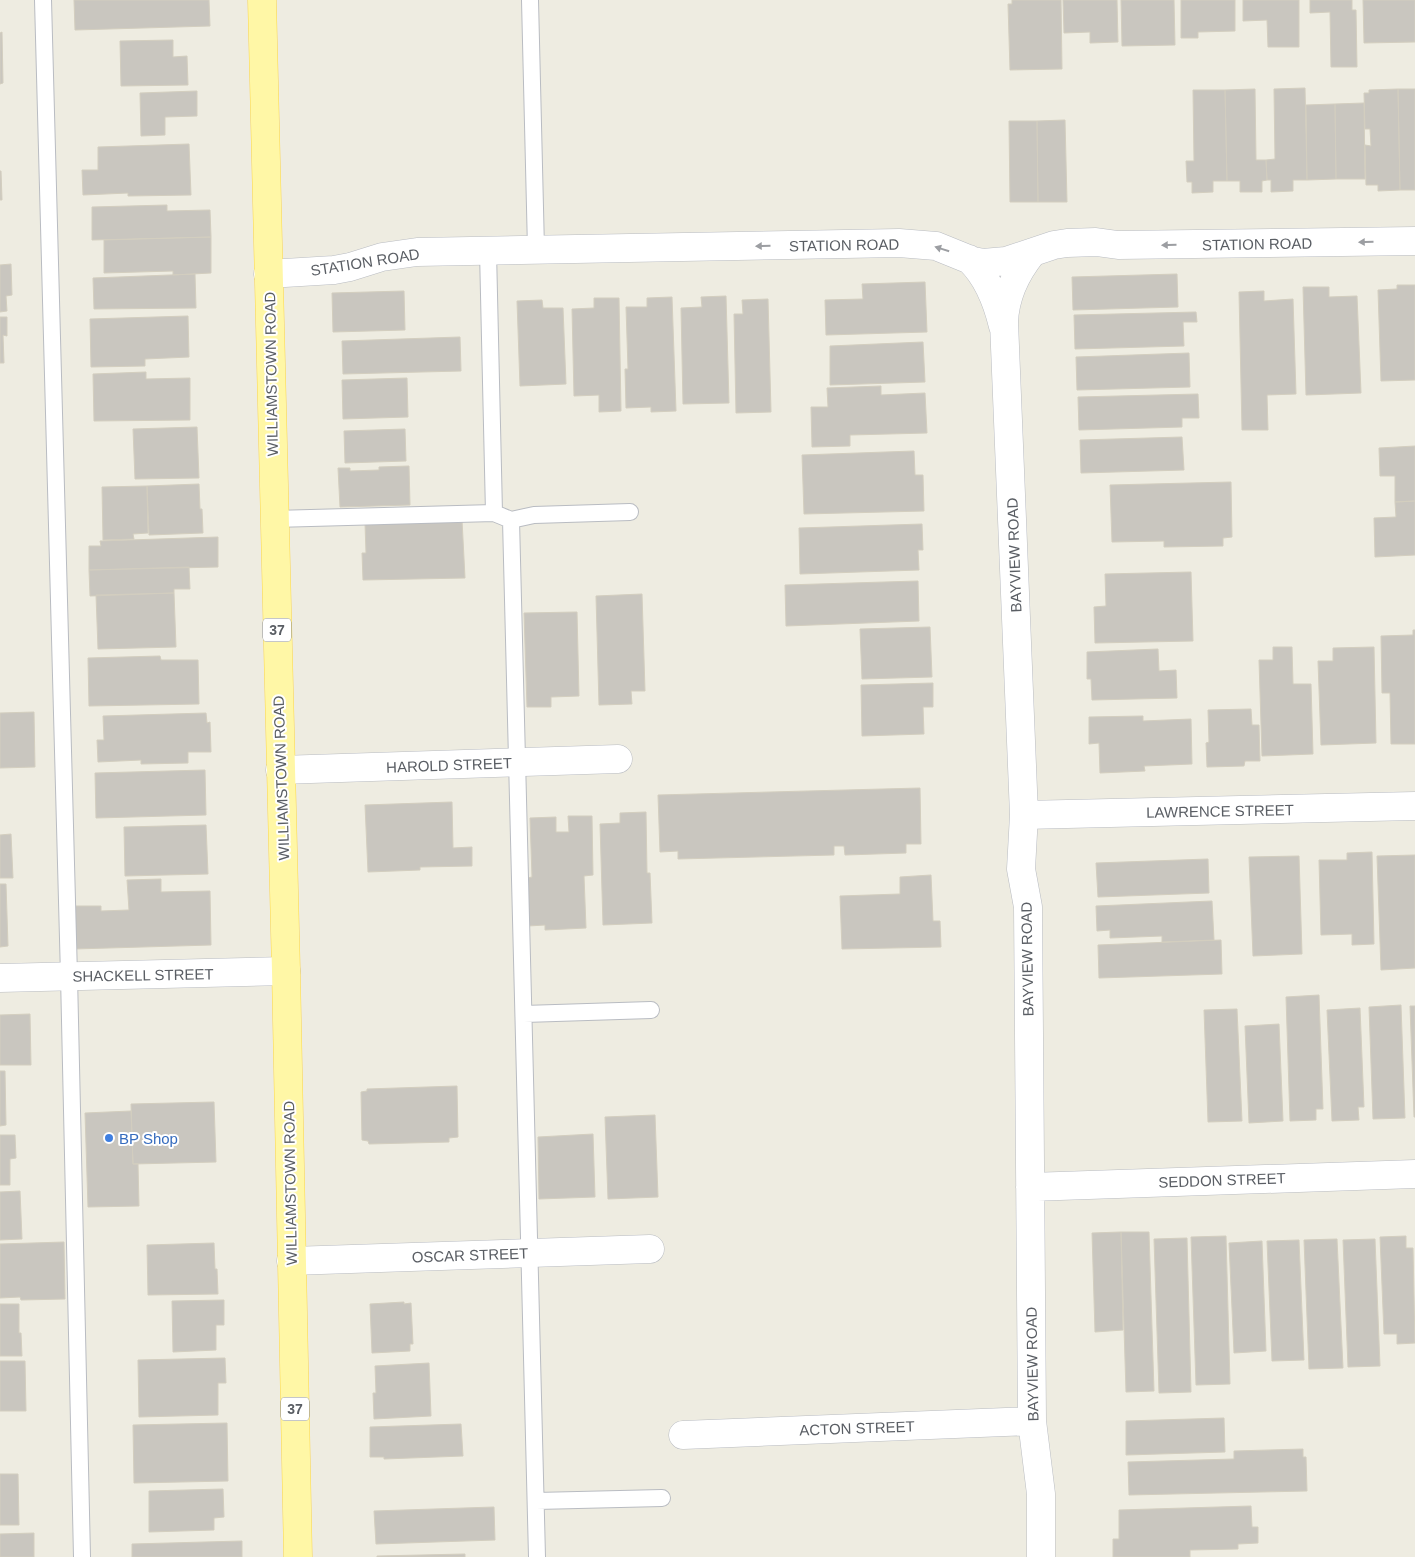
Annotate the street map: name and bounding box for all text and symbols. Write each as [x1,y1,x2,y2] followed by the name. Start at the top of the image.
[1202,235,1312,253] street label: STATION ROAD
[789,236,899,254] street label: STATION ROAD
[1358,238,1374,246] one-way arrow
[1161,241,1177,249] one-way arrow
[755,242,771,250] one-way arrow
[935,244,950,252] one-way arrow
[309,245,421,279] street label: STATION ROAD
[261,291,281,457] street label: WILLIAMSTOWN ROAD
[1003,497,1024,613] street label: BAYVIEW ROAD
[263,618,291,642] road number: 37
[270,695,292,861] street label: WILLIAMSTOWN ROAD
[386,754,512,776] street label: HAROLD STREET
[1146,801,1294,821] street label: LAWRENCE STREET
[1017,901,1037,1017] street label: BAYVIEW ROAD
[72,965,214,985] street label: SHACKELL STREET
[280,1100,300,1266] street label: WILLIAMSTOWN ROAD
[119,1130,178,1147] place label: BP Shop
[103,1132,115,1144] marker: BP Shop
[1158,1169,1286,1191] street label: SEDDON STREET
[411,1244,529,1266] street label: OSCAR STREET
[1022,1306,1042,1422] street label: BAYVIEW ROAD
[281,1398,309,1420] road number: 37
[799,1417,915,1439] street label: ACTON STREET

